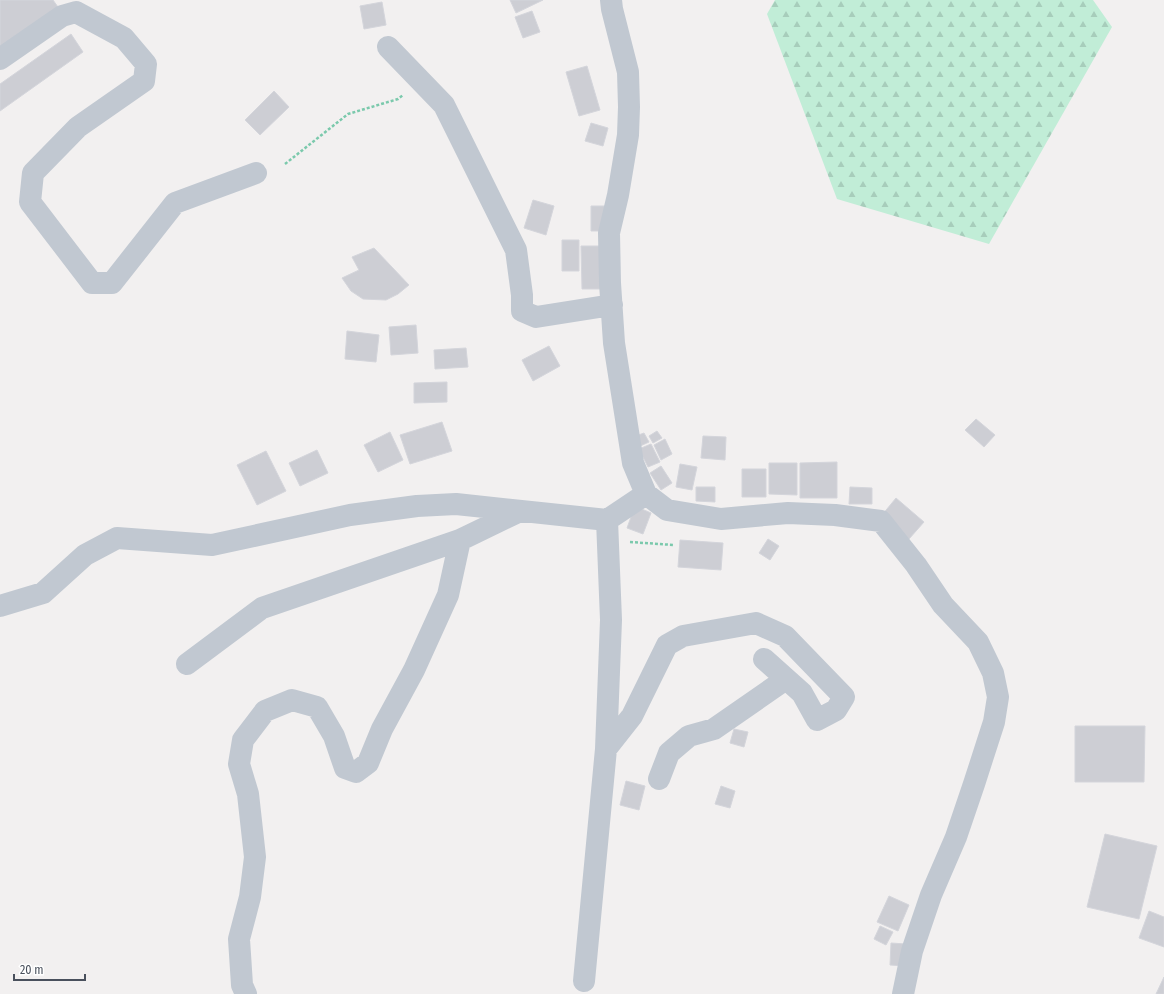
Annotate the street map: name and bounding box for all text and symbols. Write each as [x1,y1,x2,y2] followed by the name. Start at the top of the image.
[14,956,85,982] scale bar
[20,963,44,977] text: 20 m

